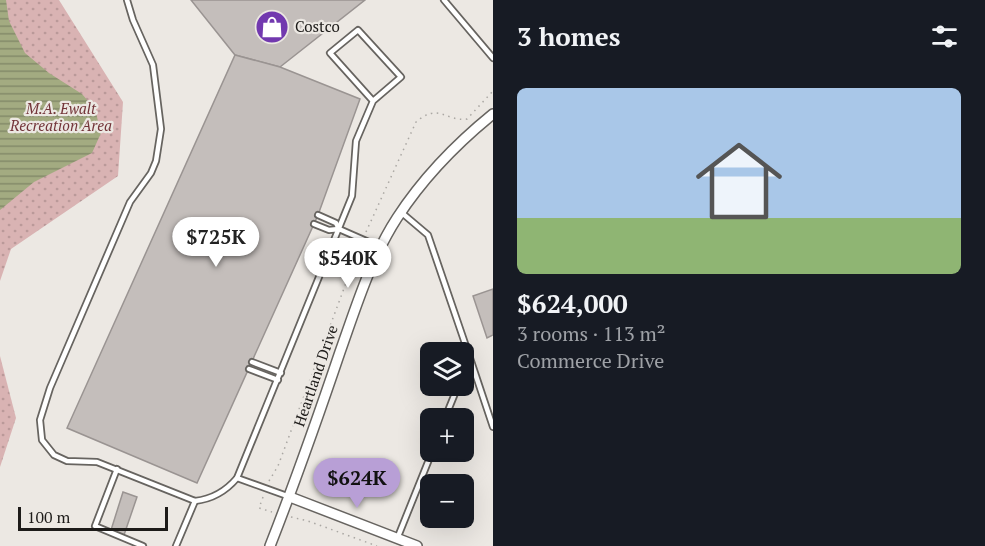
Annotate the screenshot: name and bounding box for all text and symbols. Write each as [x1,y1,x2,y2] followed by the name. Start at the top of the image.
[254,9,290,45] shop icon: Costco
[295,16,340,36] place label: Costco
[517,19,621,53] text: 3 homes
[928,20,961,53] icon: filters
[9,98,112,135] park label: M.A. Ewalt Recreation Area
[685,127,793,235] icon: home
[174,217,258,268] pin: $725K
[186,223,246,250] text: $725K
[306,238,390,289] pin: $540K
[318,244,378,271] text: $540K
[517,286,628,320] text: $624,000
[517,320,665,347] text: 3 rooms · 113 m²
[288,322,342,429] street label: Heartland Drive
[420,342,474,528] map controls
[420,342,474,396] button: layers
[517,347,664,374] text: Commerce Drive
[420,408,474,462] button: +
[315,458,399,509] pin: $624K
[327,464,387,491] text: $624K
[420,474,474,528] button: −
[18,504,168,532] scale bar
[27,506,70,528] text: 100 m

